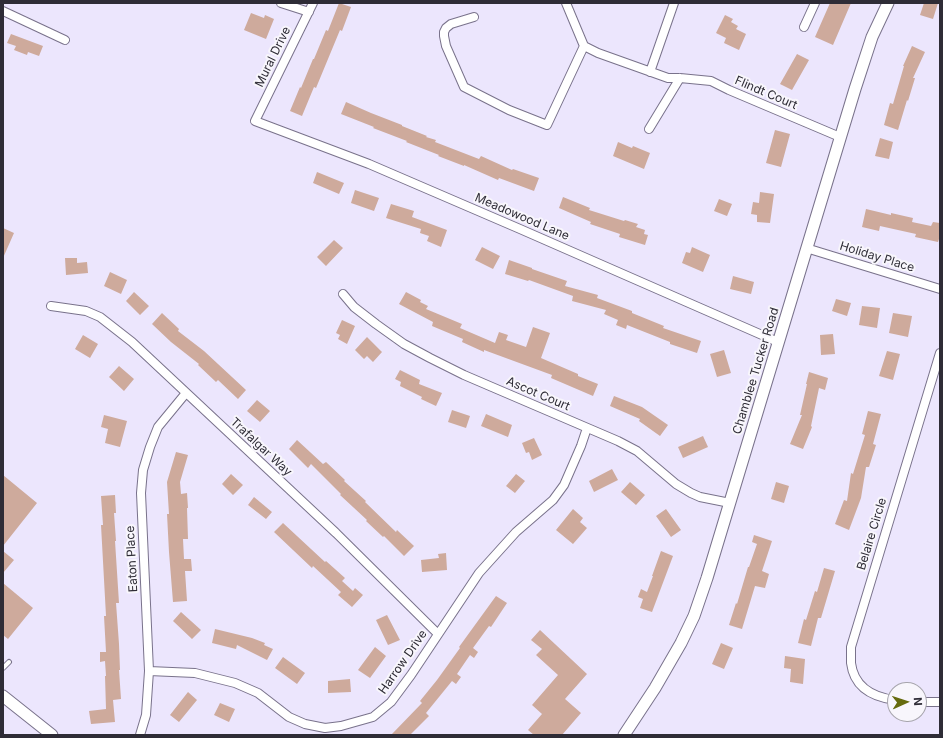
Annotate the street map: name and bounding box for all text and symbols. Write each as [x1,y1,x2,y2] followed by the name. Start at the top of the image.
[252,25,294,89] street label: Mural Drive
[733,73,799,113] street label: Flindt Court
[473,191,571,243] street label: Meadowood Lane
[838,239,916,275] street label: Holiday Place
[730,306,782,436] street label: Chamblee Tucker Road
[504,374,572,414] street label: Ascot Court
[227,415,295,479] street label: Trafalgar Way
[854,496,890,572] street label: Belaire Circle
[123,525,141,593] street label: Eaton Place
[376,627,430,697] street label: Harrow Drive
[887,682,927,722] north arrow
[911,697,925,706] text: N

